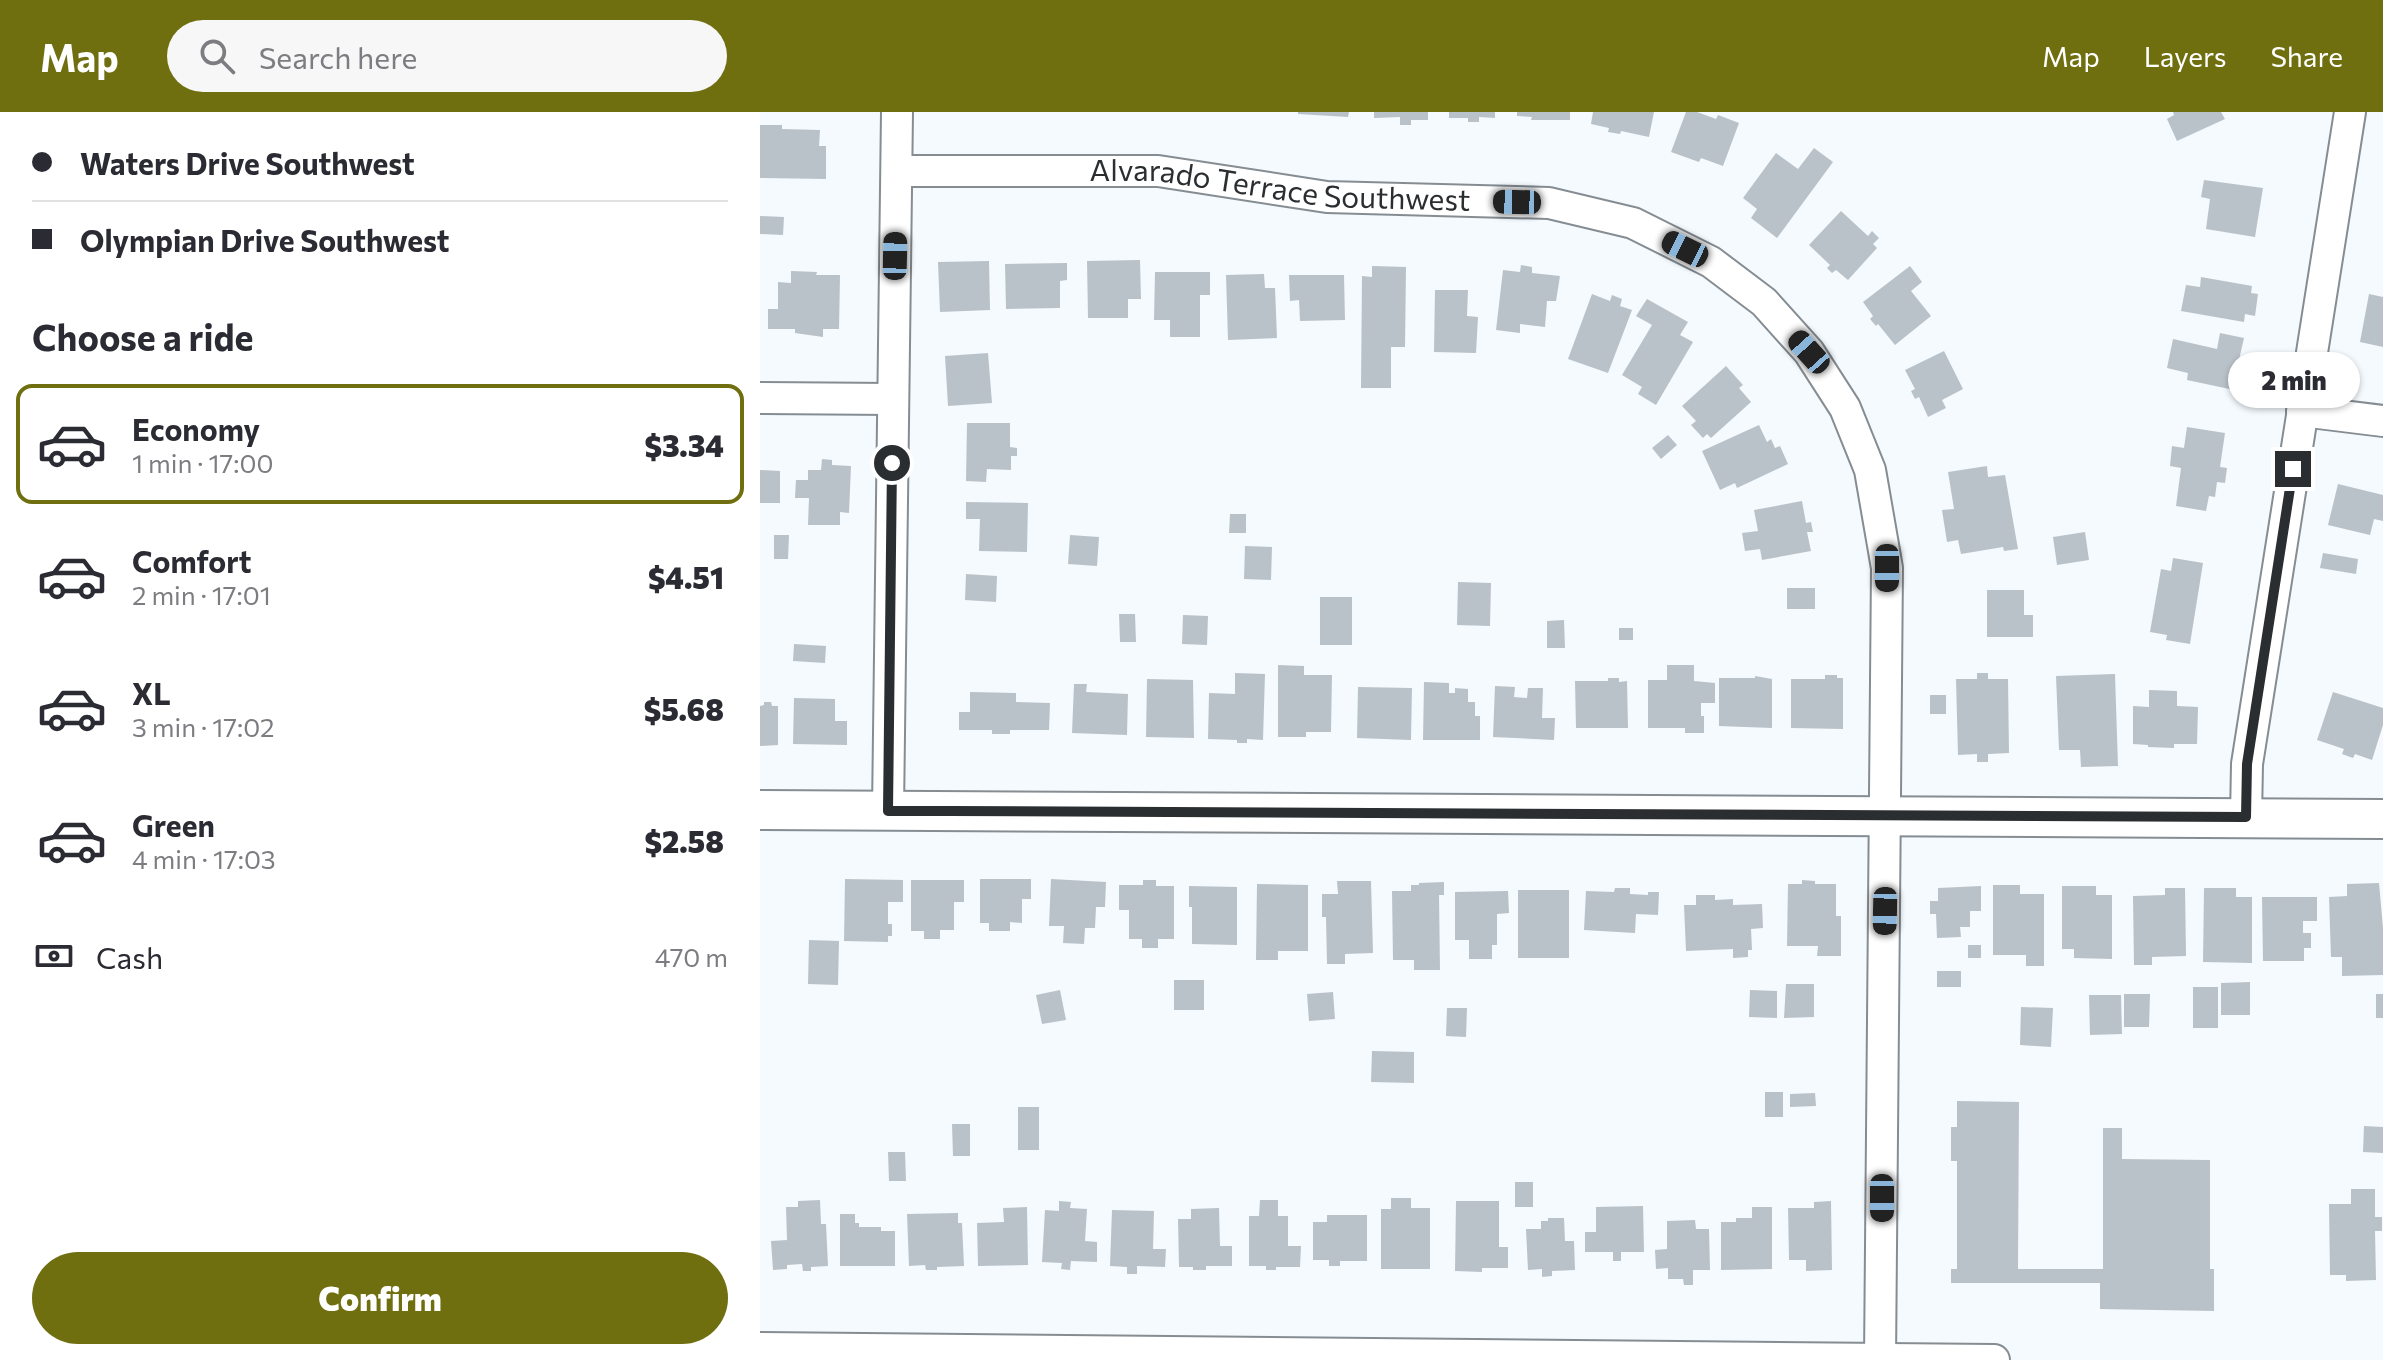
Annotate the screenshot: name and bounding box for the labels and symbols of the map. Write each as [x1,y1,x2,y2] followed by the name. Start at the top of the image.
[1090,150,1471,217] street label: Alvarado Terrace Southwest
[1493,190,1541,214] car
[1658,228,1712,270] car
[883,232,907,280] car
[1784,326,1834,378] car
[2227,353,2359,409] callout: 2 min
[874,445,910,481] route start
[2275,451,2311,487] route end
[1875,544,1899,592] car
[1873,887,1897,935] car
[1870,1174,1894,1222] car

